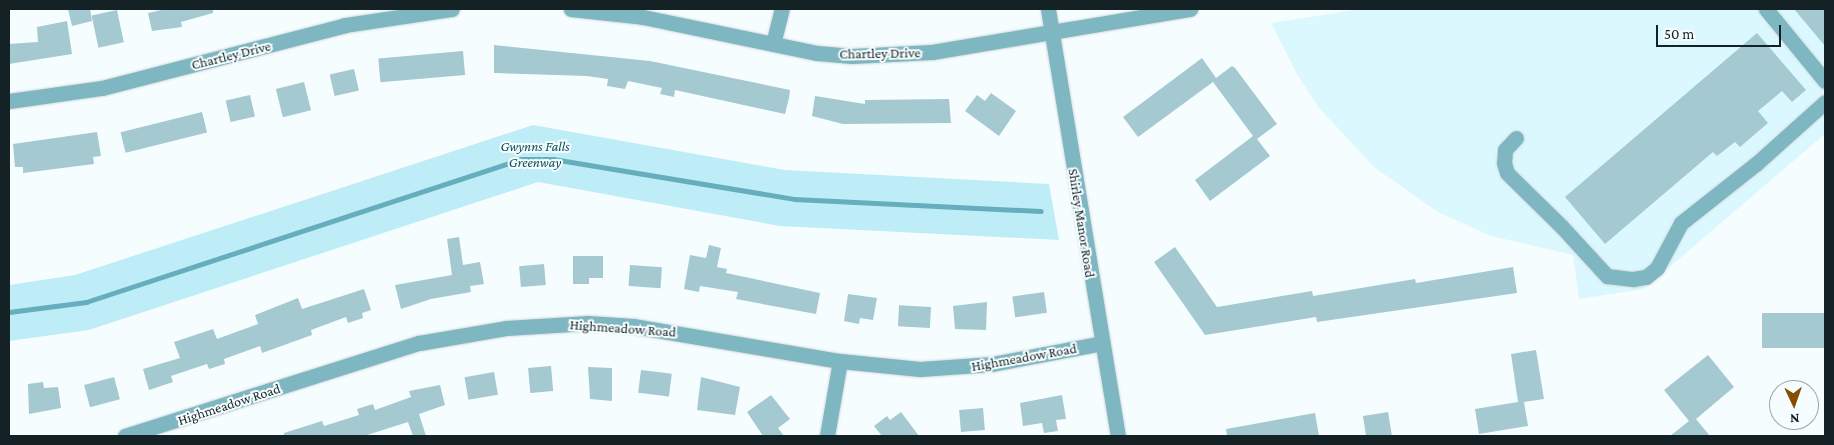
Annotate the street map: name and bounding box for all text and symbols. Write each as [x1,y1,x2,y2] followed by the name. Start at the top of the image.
[1659,15,1784,47] scale bar
[1664,26,1694,42] text: 50 m
[190,37,272,73] street label: Chartley Drive
[839,44,921,62] street label: Chartley Drive
[501,138,569,170] park label: Gwynns Falls Greenway
[1065,167,1099,279] street label: Shirley Manor Road
[569,316,677,340] street label: Highmeadow Road
[970,339,1078,375] street label: Highmeadow Road
[176,380,282,428] street label: Highmeadow Road
[1769,380,1819,430] north arrow
[1790,411,1800,427] text: N

